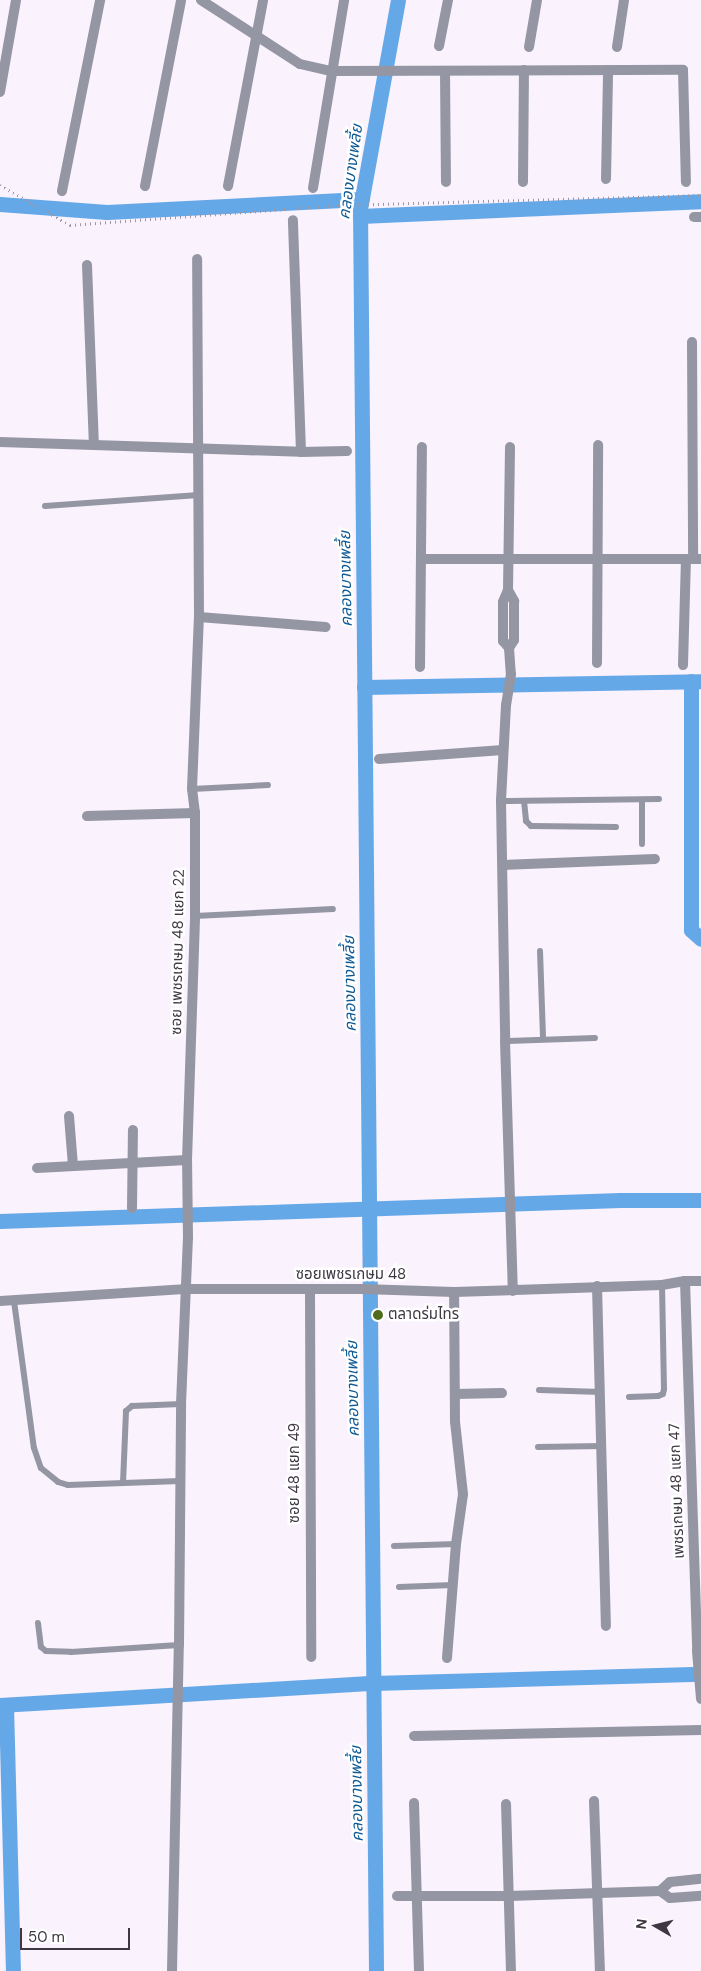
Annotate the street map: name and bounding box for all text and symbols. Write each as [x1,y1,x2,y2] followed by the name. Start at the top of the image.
[335,123,367,221] water label: คลองบางเพลี้ย
[336,531,356,627] water label: คลองบางเพลี้ย
[168,869,188,1035] street label: ซอย เพชรเกษม 48 แยก 22
[340,936,360,1032] water label: คลองบางเพลี้ย
[296,1266,406,1284] street label: ซอยเพชรเกษม 48
[388,1306,459,1324] place label: ตลาดร่มไทร
[372,1309,384,1321] marker: ตลาดร่มไทร
[343,1341,363,1437] water label: คลองบางเพลี้ย
[286,1423,304,1523] street label: ซอย 48 แยก 49
[666,1423,688,1559] street label: เพชรเกษม 48 แยก 47
[347,1746,367,1842] water label: คลองบางเพลี้ย
[631,1901,681,1951] north arrow
[22,1918,132,1950] scale bar
[632,1918,651,1930] text: N
[28,1927,65,1947] text: 50 m

